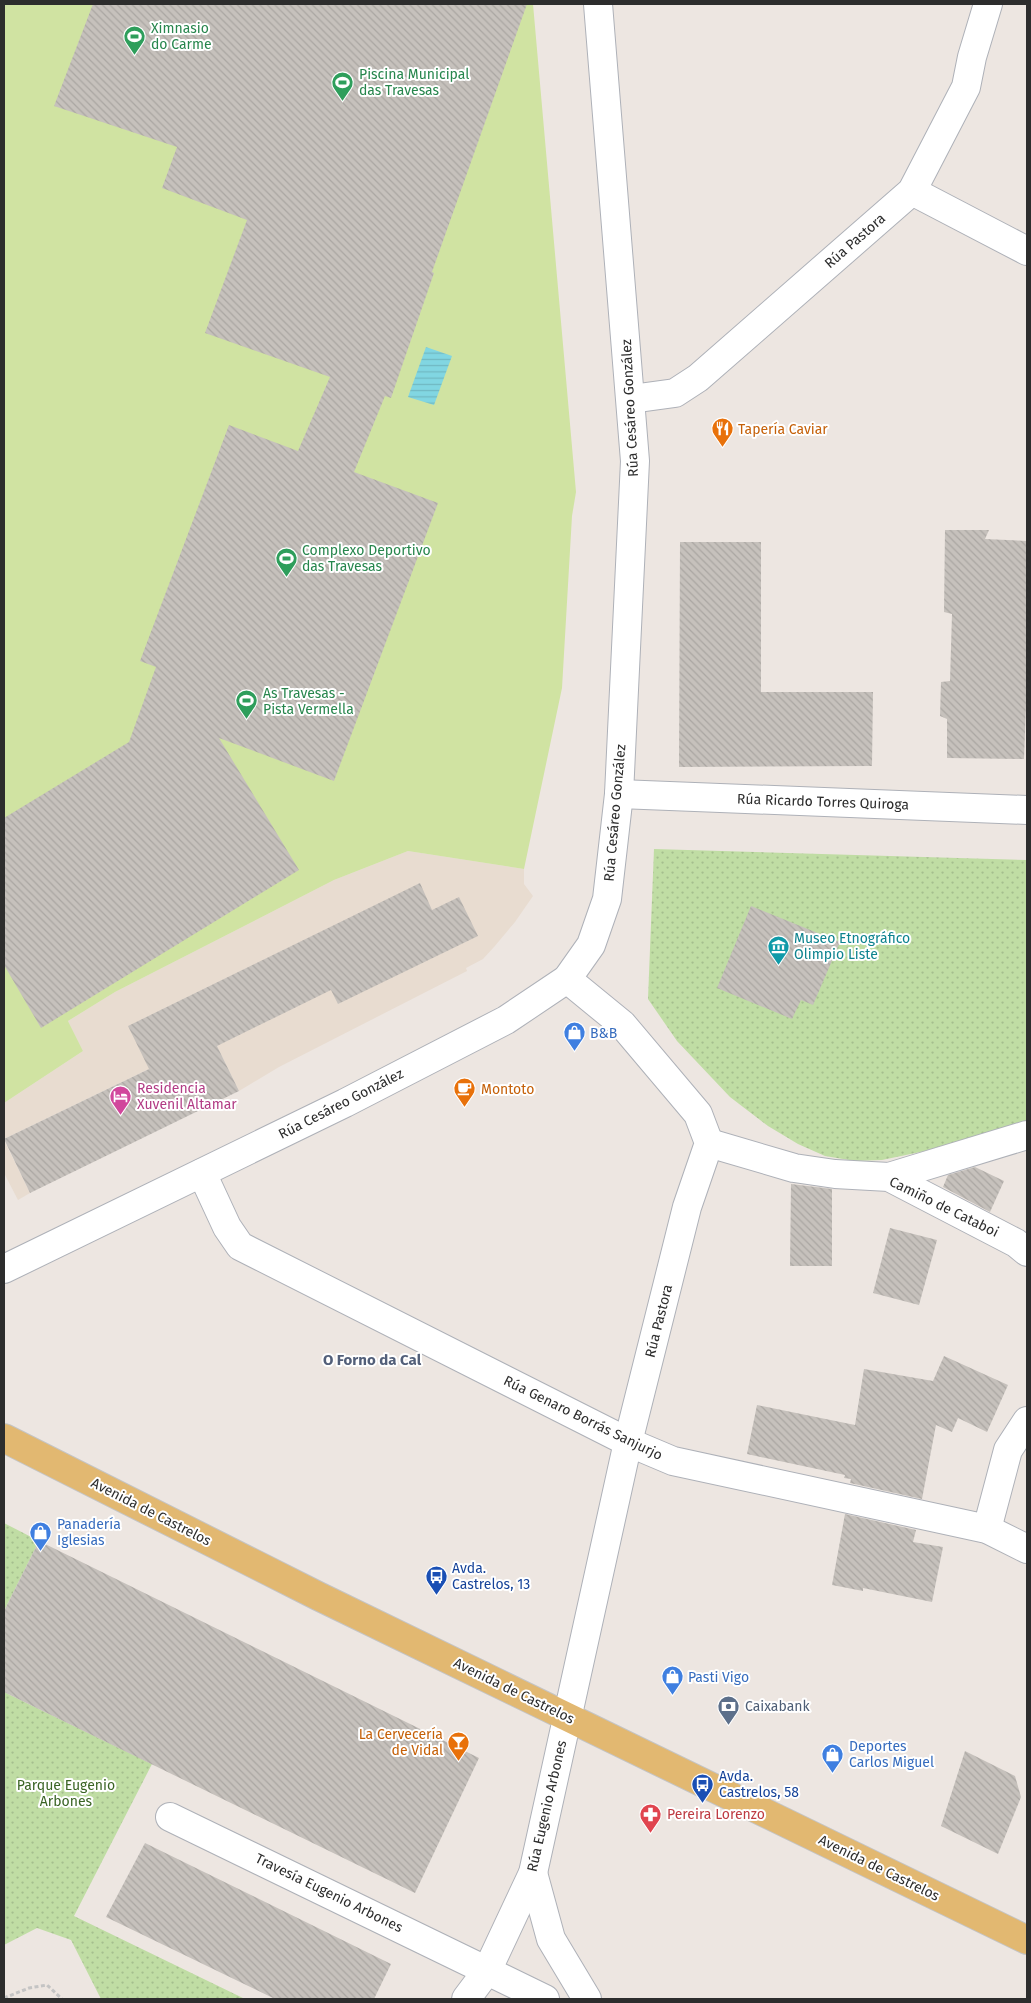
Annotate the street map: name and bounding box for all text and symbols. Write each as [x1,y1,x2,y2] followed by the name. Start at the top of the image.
[151,20,212,53] place label: Ximnasio do Carme
[123,24,147,55] sports icon: Ximnasio do Carme
[359,66,469,99] place label: Piscina Municipal das Travesas
[331,70,355,101] sports icon: Piscina Municipal das Travesas
[821,210,889,272] street label: Rúa Pastora
[618,339,642,477] street label: Rúa Cesáreo González
[710,417,734,448] restaurant icon: Tapería Caviar
[738,421,828,438] place label: Tapería Caviar
[302,542,431,575] place label: Complexo Deportivo das Travesas
[274,546,298,577] sports icon: Complexo Deportivo das Travesas
[263,685,354,718] place label: As Travesas - Pista Vermella
[235,689,259,720] sports icon: As Travesas - Pista Vermella
[601,744,629,882] street label: Rúa Cesáreo González
[737,790,909,814] street label: Rúa Ricardo Torres Quiroga
[794,930,910,963] place label: Museo Etnográfico Olimpio Liste
[766,934,790,965] museum icon: Museo Etnográfico Olimpio Liste
[562,1021,586,1052] shop icon: B&B
[590,1025,617,1042] place label: B&B
[276,1065,406,1143] street label: Rúa Cesáreo González
[453,1077,477,1108] cafe icon: Montoto
[137,1080,237,1113] place label: Residencia Xuvenil Altamar
[481,1081,534,1098] place label: Montoto
[109,1084,133,1115] hotel icon: Residencia Xuvenil Altamar
[887,1173,1001,1241] street label: Camiño de Cataboi
[642,1283,676,1359] street label: Rúa Pastora
[323,1351,422,1369] district label: O Forno da Cal
[501,1372,665,1464] street label: Rúa Genaro Borrás Sanjurjo
[88,1474,214,1550] street label: Avenida de Castrelos
[57,1516,121,1549] place label: Panadería Iglesias
[29,1520,53,1551] shop icon: Panadería Iglesias
[452,1560,530,1593] place label: Avda. Castrelos, 13
[424,1564,448,1595] bus stop icon: Avda. Castrelos, 13
[451,1654,578,1728] street label: Avenida de Castrelos
[660,1665,684,1696] shop icon: Pasti Vigo
[688,1669,749,1686] place label: Pasti Vigo
[717,1694,741,1725] bank icon: Caixabank
[745,1698,810,1715] place label: Caixabank
[359,1726,443,1759] place label: La Cervecería de Vidal
[447,1730,471,1761] bar icon: La Cervecería de Vidal
[524,1738,571,1873] street label: Rúa Eugenio Arbones
[849,1738,934,1771] place label: Deportes Carlos Miguel
[821,1742,845,1773] shop icon: Deportes Carlos Miguel
[719,1768,799,1801] place label: Avda. Castrelos, 58
[691,1772,715,1803] bus stop icon: Avda. Castrelos, 58
[17,1777,115,1810] park label: Parque Eugenio Arbones
[639,1802,663,1833] pharmacy icon: Pereira Lorenzo
[667,1806,765,1823] place label: Pereira Lorenzo
[816,1831,943,1905] street label: Avenida de Castrelos
[253,1850,406,1936] street label: Travesía Eugenio Arbones

